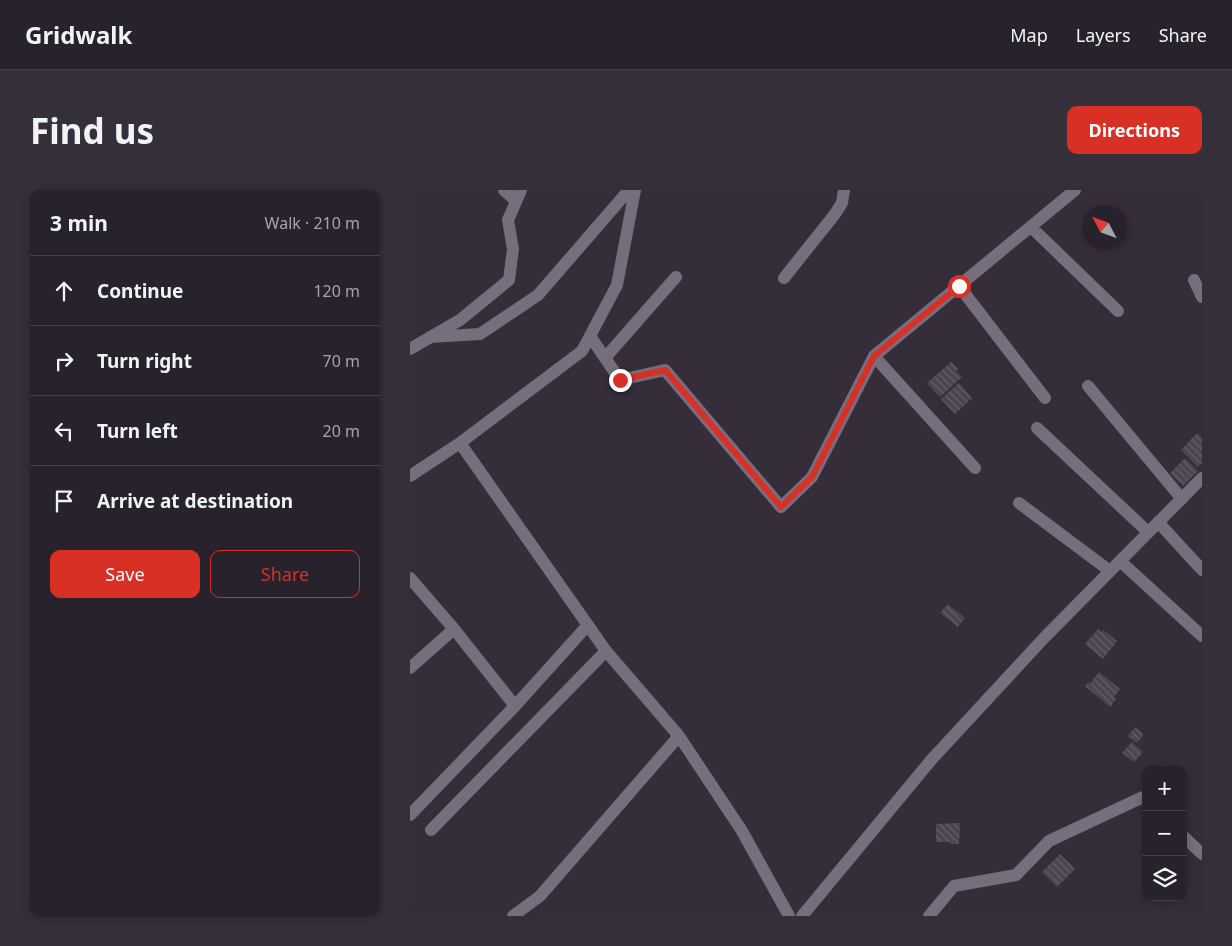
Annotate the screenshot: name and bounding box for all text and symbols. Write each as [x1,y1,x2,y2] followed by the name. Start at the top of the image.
[25,18,132,51] text: Gridwalk
[1010,23,1048,47] text: Map
[1076,23,1131,47] text: Layers
[1159,23,1207,47] text: Share
[1067,106,1202,154] button: Directions
[30,107,154,154] text: Find us
[1082,205,1127,250] north arrow
[50,209,108,237] text: 3 min
[265,212,360,234] text: Walk · 210 m
[948,275,971,298] route start
[50,277,78,305] icon: ahead
[97,278,183,304] text: Continue
[313,280,360,302] text: 120 m
[50,347,78,375] icon: right
[97,348,192,374] text: Turn right
[323,350,360,372] text: 70 m
[609,369,632,392] route end
[50,417,78,445] icon: left
[97,418,178,444] text: Turn left
[323,420,360,442] text: 20 m
[50,487,78,515] icon: arrive
[97,488,293,514] text: Arrive at destination
[50,550,200,598] button: Save
[210,550,360,598] button: Share
[1142,766,1187,901] map controls
[1142,766,1187,811] button: +
[1142,811,1187,856] button: −
[1142,856,1187,901] button: layers

